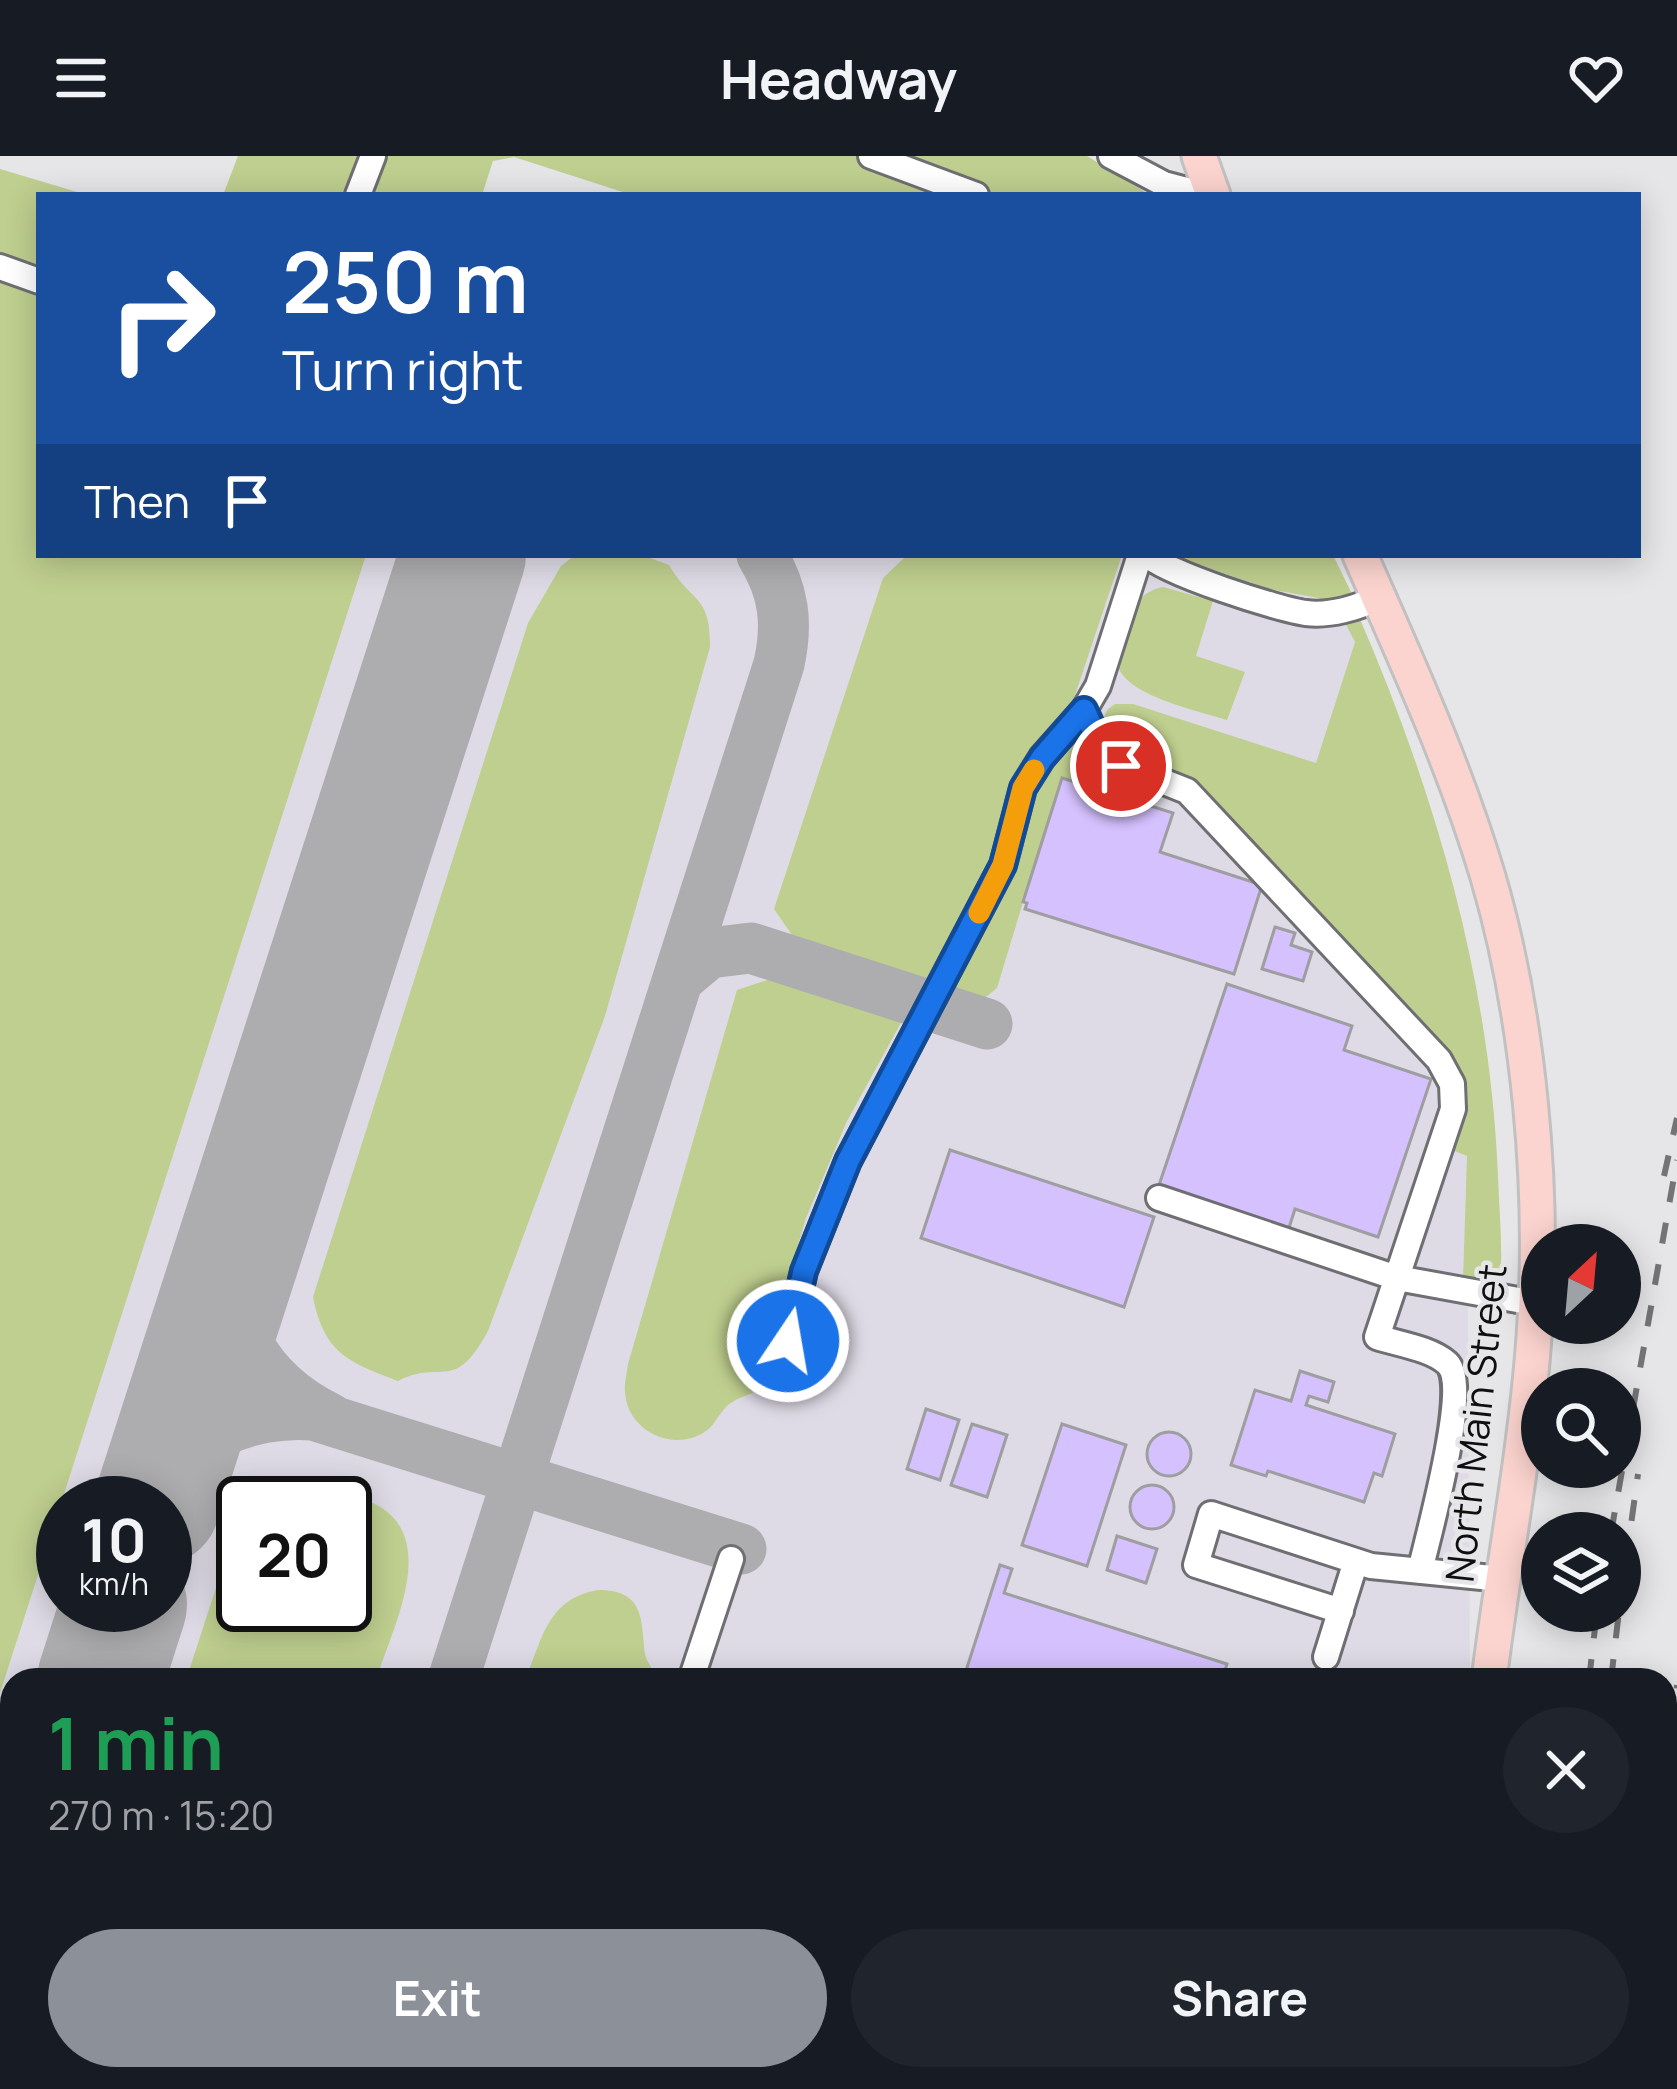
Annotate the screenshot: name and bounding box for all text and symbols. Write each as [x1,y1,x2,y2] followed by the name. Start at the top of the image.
[720,41,957,115] text: Headway
[48,45,114,111] icon: menu
[1563,45,1629,111] icon: heart
[282,223,529,338] text: 250 m
[84,240,240,396] icon: right
[282,332,524,406] text: Turn right
[214,468,280,534] icon: arrive
[84,470,190,532] text: Then
[1070,715,1172,817] pin
[1088,733,1154,799] icon: arrive
[1521,1224,1641,1344] north arrow
[1521,1224,1641,1632] map controls
[1431,1261,1519,1585] street label: North Main Street
[725,1278,851,1404] position arrow
[1521,1368,1641,1488] button: search
[216,1476,372,1632] speed limit sign: 20
[81,1498,147,1580] text: 10
[1521,1512,1641,1632] button: layers
[79,1563,149,1604] text: km/h
[48,1693,224,1792] text: 1 min
[1503,1707,1629,1833] button: close
[48,1788,274,1842] text: 270 m · 15:20
[48,1929,827,2067] button: Exit
[851,1929,1629,2067] button: Share

